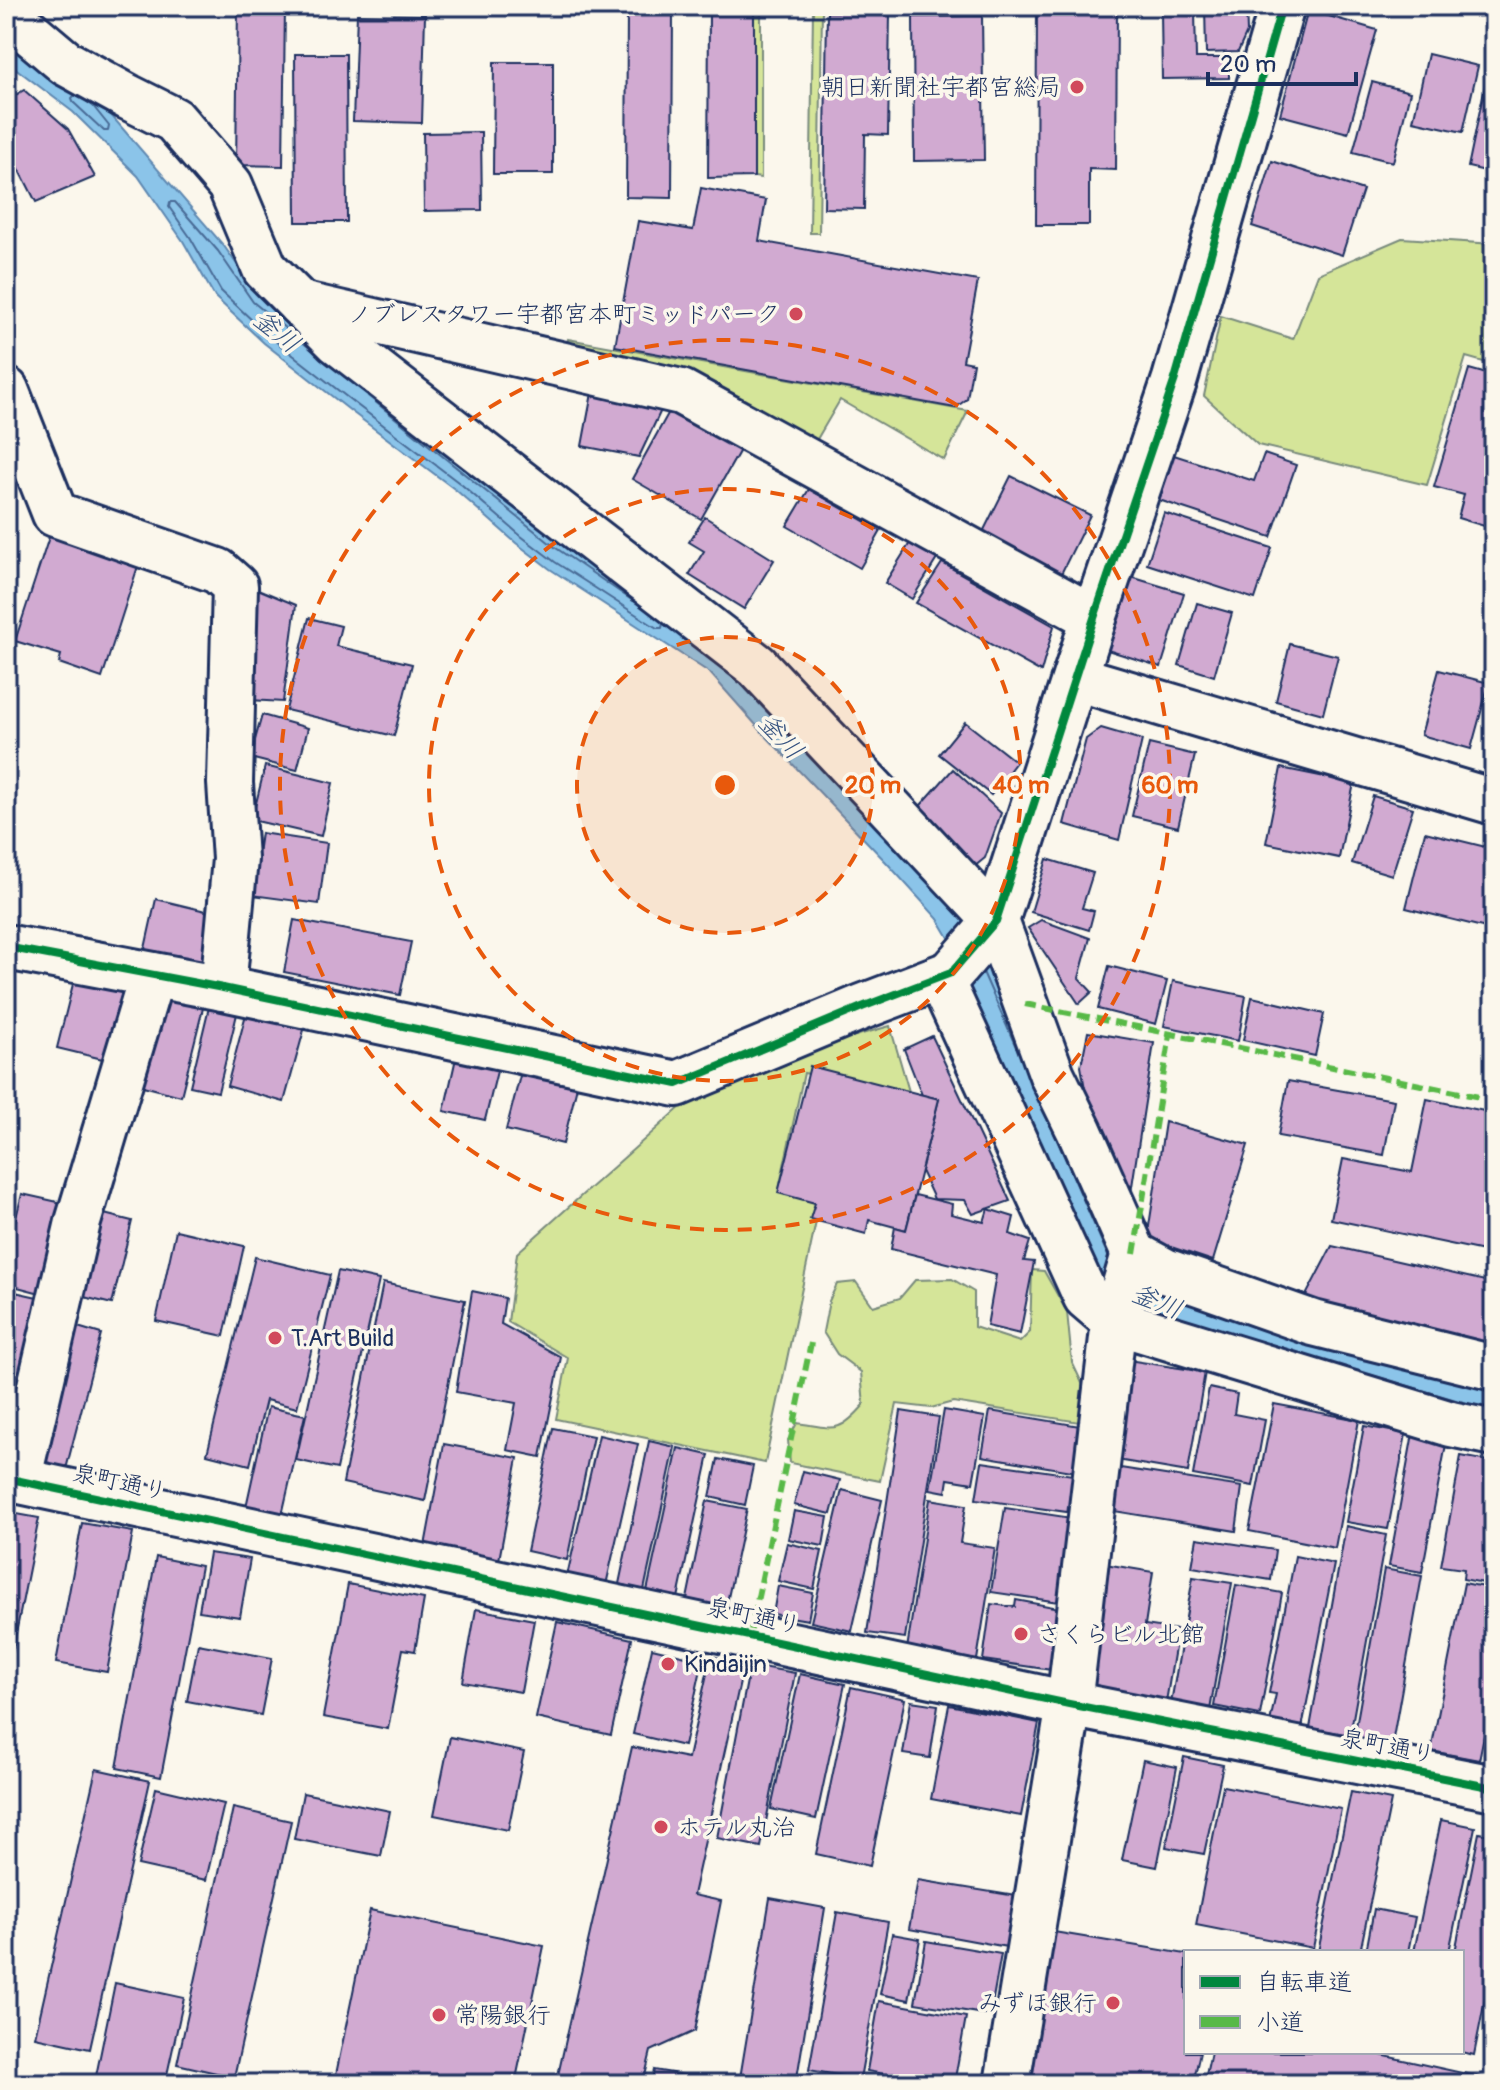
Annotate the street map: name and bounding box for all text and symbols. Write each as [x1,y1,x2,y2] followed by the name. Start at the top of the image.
[1208,36,1356,86] scale bar
[1220,50,1276,79] text: 20 m
[821,73,1061,102] place label: 朝日新聞社宇都宮総局
[1068,78,1086,96] marker: 朝日新聞社宇都宮総局
[348,300,780,329] place label: ノブレスタワー宇都宮本町ミッドパーク
[246,303,307,361] water label: 釜川
[787,305,805,323] marker: ノブレスタワー宇都宮本町ミッドパーク
[751,707,810,767] water label: 釜川
[711,771,739,799] centre of rings
[845,771,901,800] text: 20 m
[993,771,1049,800] text: 40 m
[1142,771,1198,800] text: 60 m
[1127,1277,1187,1327] water label: 釜川
[291,1324,394,1353] place label: T.Art Build
[266,1329,284,1347] marker: T.Art Build
[70,1458,170,1507] street label: 泉町通り
[704,1592,804,1641] street label: 泉町通り
[1037,1620,1205,1649] place label: さくらビル北館
[1012,1625,1030,1643] marker: さくらビル北館
[684,1650,767,1679] place label: Kindaijin
[659,1655,677,1673] marker: Kindaijin
[1338,1723,1438,1770] street label: 泉町通り
[677,1813,796,1842] place label: ホテル丸治
[652,1818,670,1836] marker: ホテル丸治
[1184,1950,1464,2054] legend
[1256,1968,1352,1997] text: 自転車道
[978,1989,1097,2018] place label: みずほ銀行
[1104,1994,1122,2012] marker: みずほ銀行
[455,2001,551,2030] place label: 常陽銀行
[430,2006,448,2024] marker: 常陽銀行
[1256,2008,1304,2037] text: 小道

